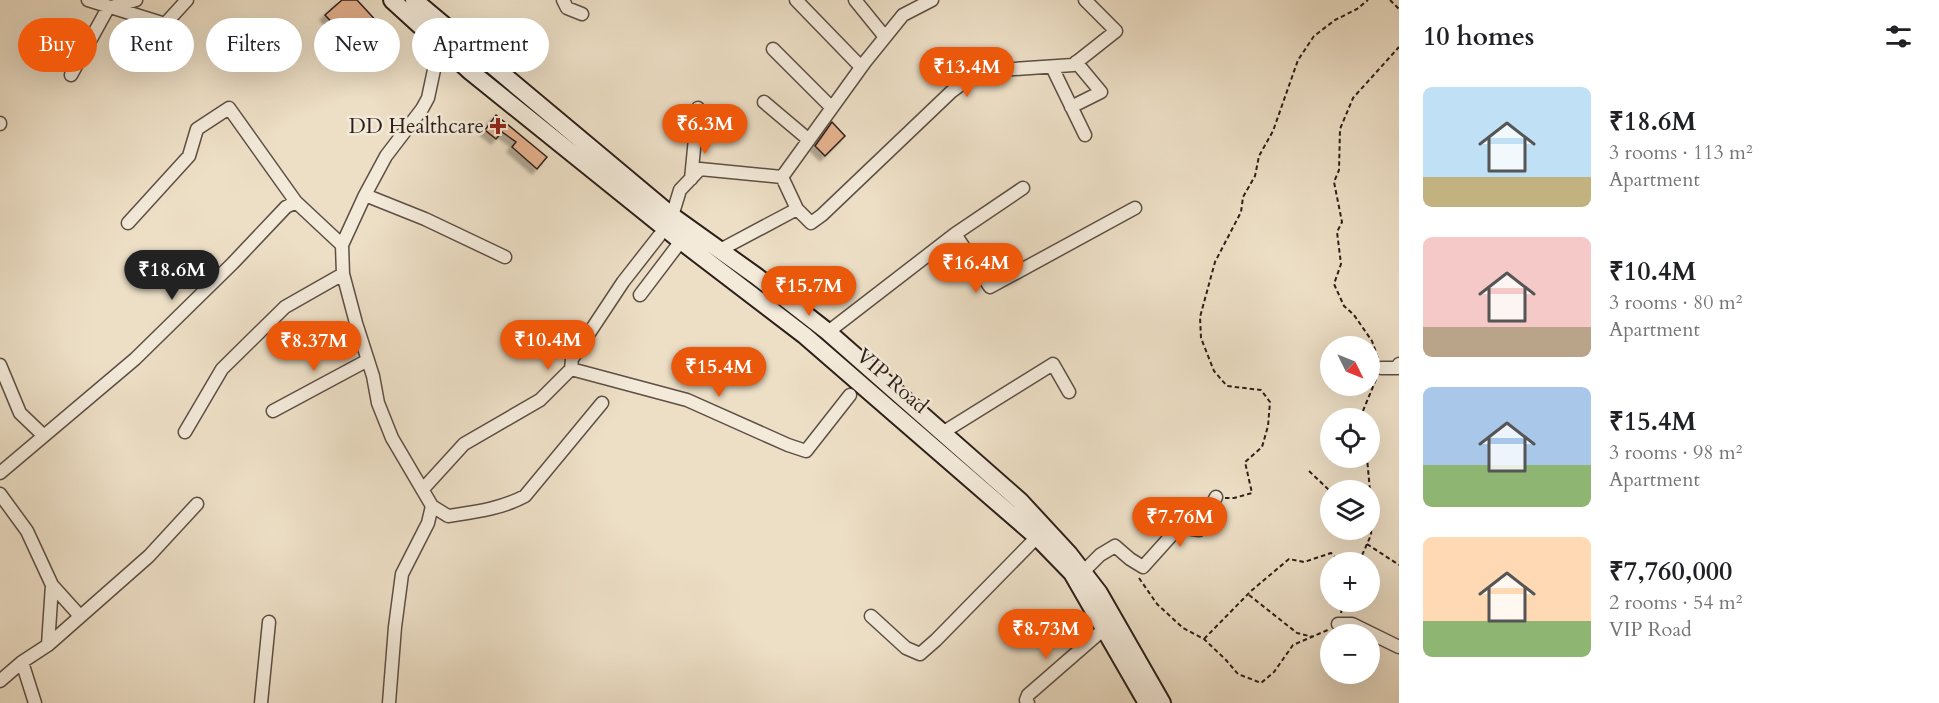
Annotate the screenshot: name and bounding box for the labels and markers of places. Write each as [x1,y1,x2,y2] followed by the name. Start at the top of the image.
[918,47,1016,98] pin: ₹13.4M
[663,104,747,155] pin: ₹6.3M
[349,112,484,141] place label: DD Healthcare
[489,117,507,135] marker: DD Healthcare
[927,243,1025,294] pin: ₹16.4M
[123,250,221,301] pin: ₹18.6M
[760,266,858,317] pin: ₹15.7M
[499,320,597,371] pin: ₹10.4M
[265,321,363,372] pin: ₹8.37M
[670,347,768,398] pin: ₹15.4M
[1131,497,1229,548] pin: ₹7.76M
[997,609,1095,660] pin: ₹8.73M

